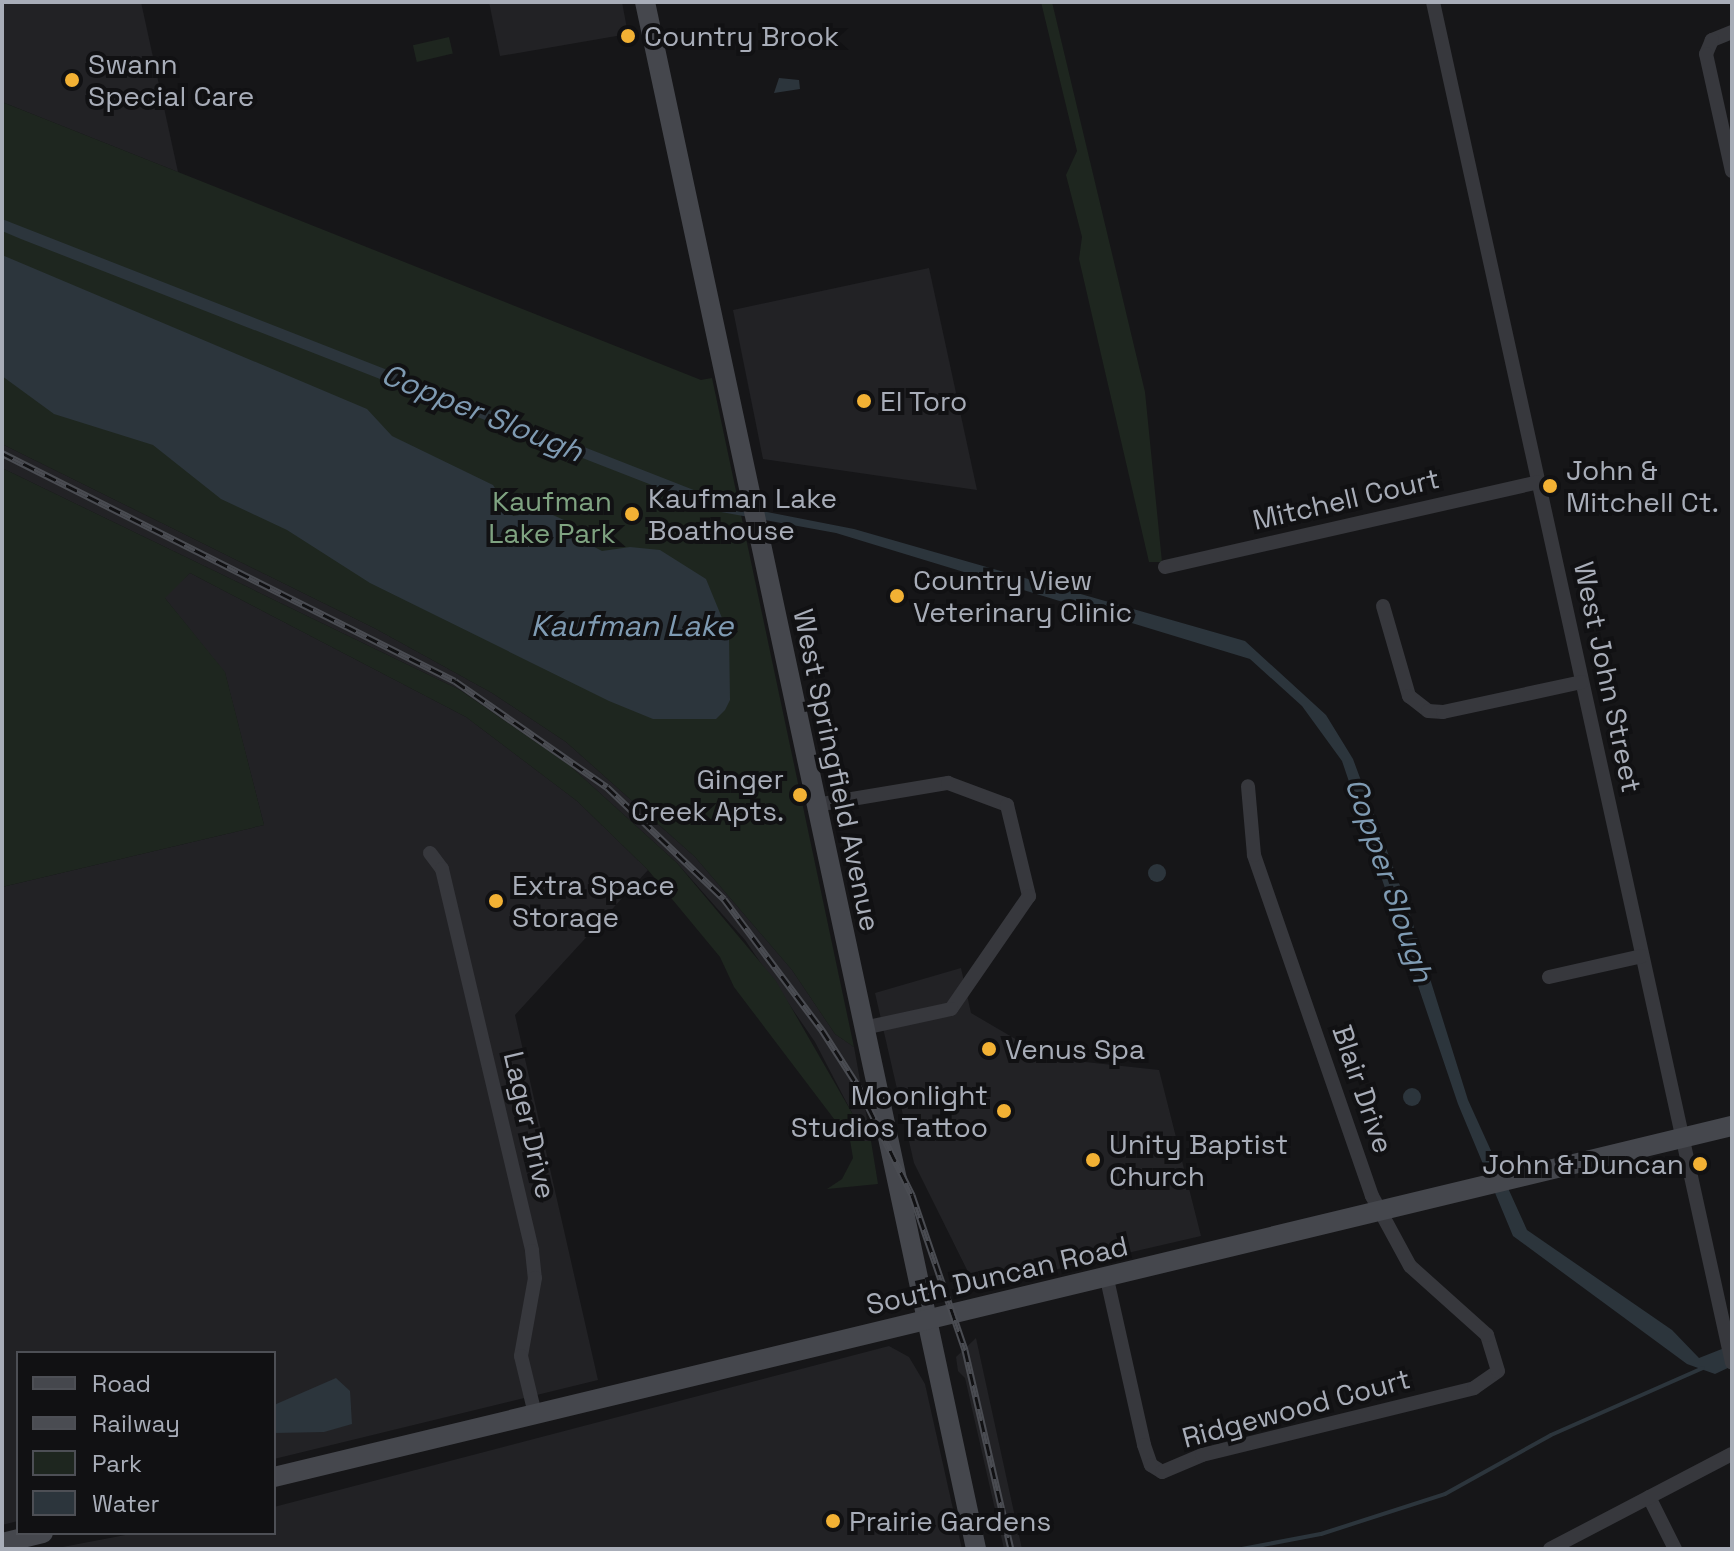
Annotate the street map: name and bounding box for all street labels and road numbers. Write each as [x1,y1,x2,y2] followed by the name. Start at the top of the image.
[1249,461,1443,537] street label: Mitchell Court
[1567,558,1649,796] street label: West John Street
[786,606,888,934] street label: West Springfield Avenue
[1325,1021,1401,1157] street label: Blair Drive
[497,1048,563,1202] street label: Lager Drive
[863,1229,1131,1321] street label: South Duncan Road
[1178,1361,1414,1455] street label: Ridgewood Court

